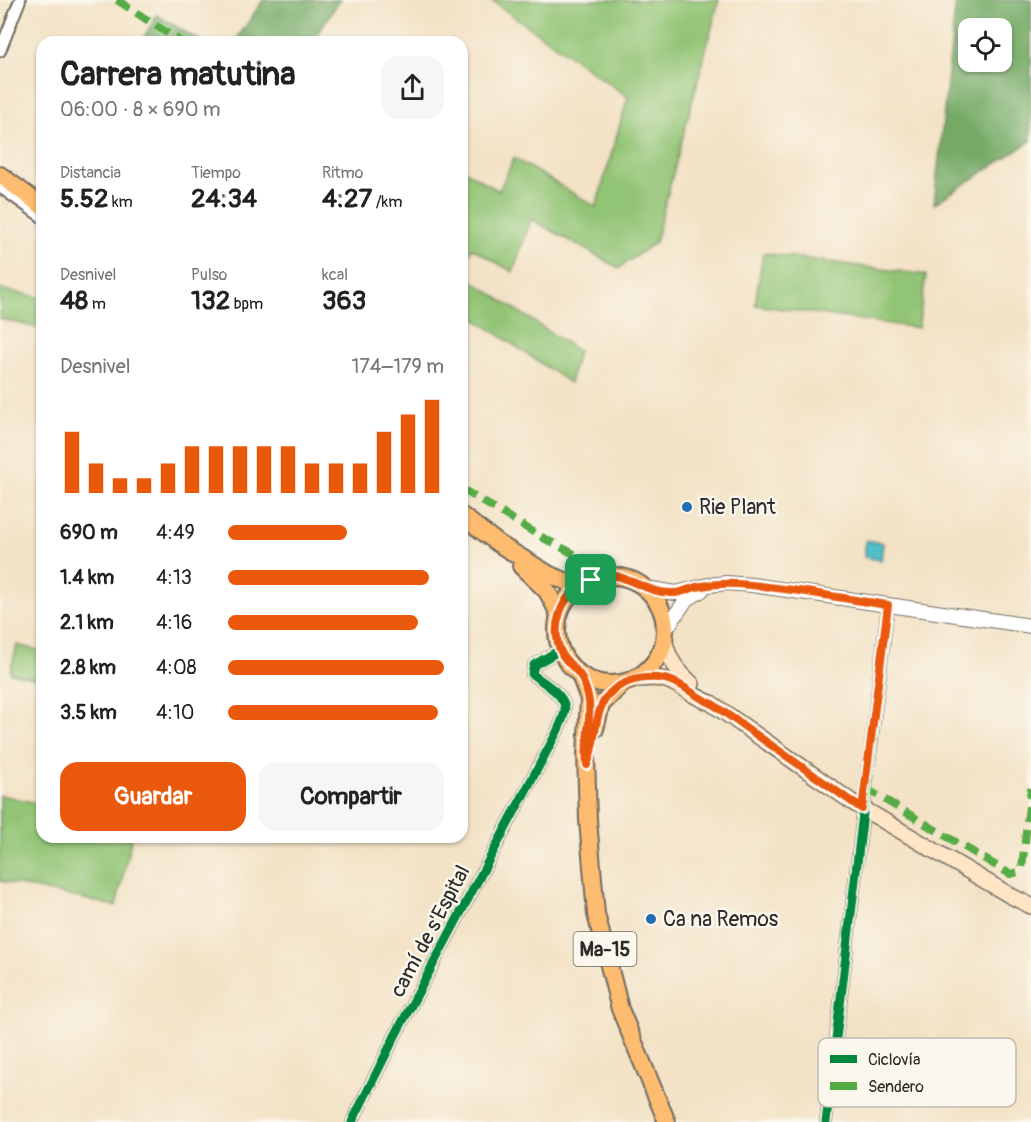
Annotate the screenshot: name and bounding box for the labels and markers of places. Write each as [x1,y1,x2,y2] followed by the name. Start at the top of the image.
[699,494,776,521] place label: Rie Plant
[680,500,694,514] marker: Rie Plant
[565,554,616,605] pin
[663,906,779,933] place label: Ca na Remos
[644,912,658,926] marker: Ca na Remos

